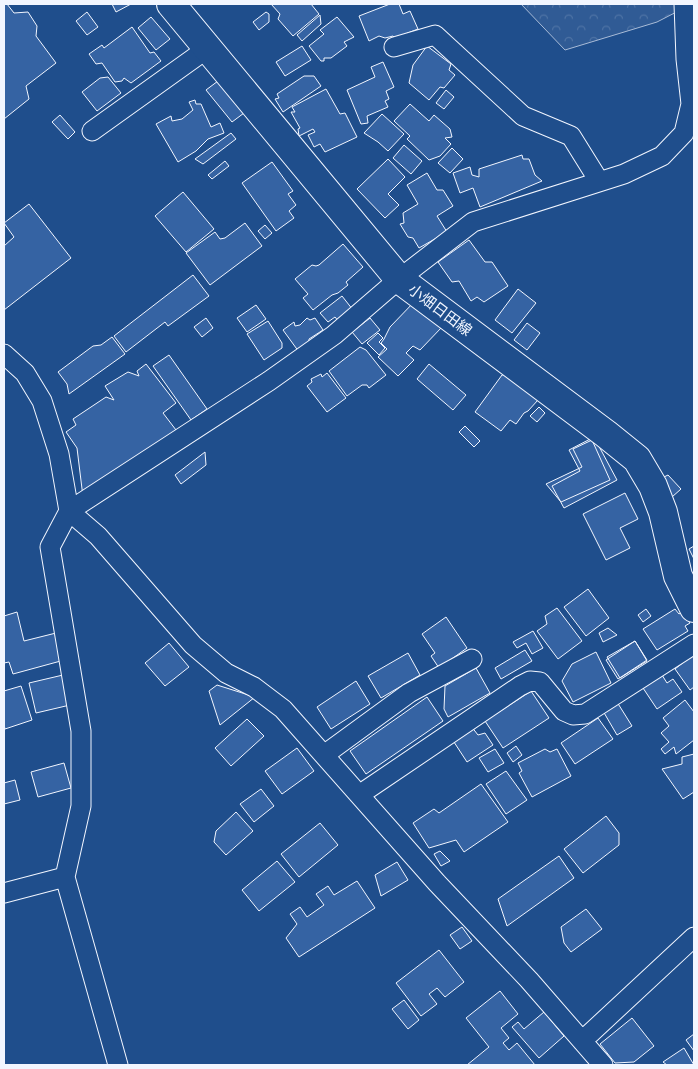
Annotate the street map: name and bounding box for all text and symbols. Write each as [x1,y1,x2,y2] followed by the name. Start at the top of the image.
[405,279,476,340] street label: 小畑日田線

